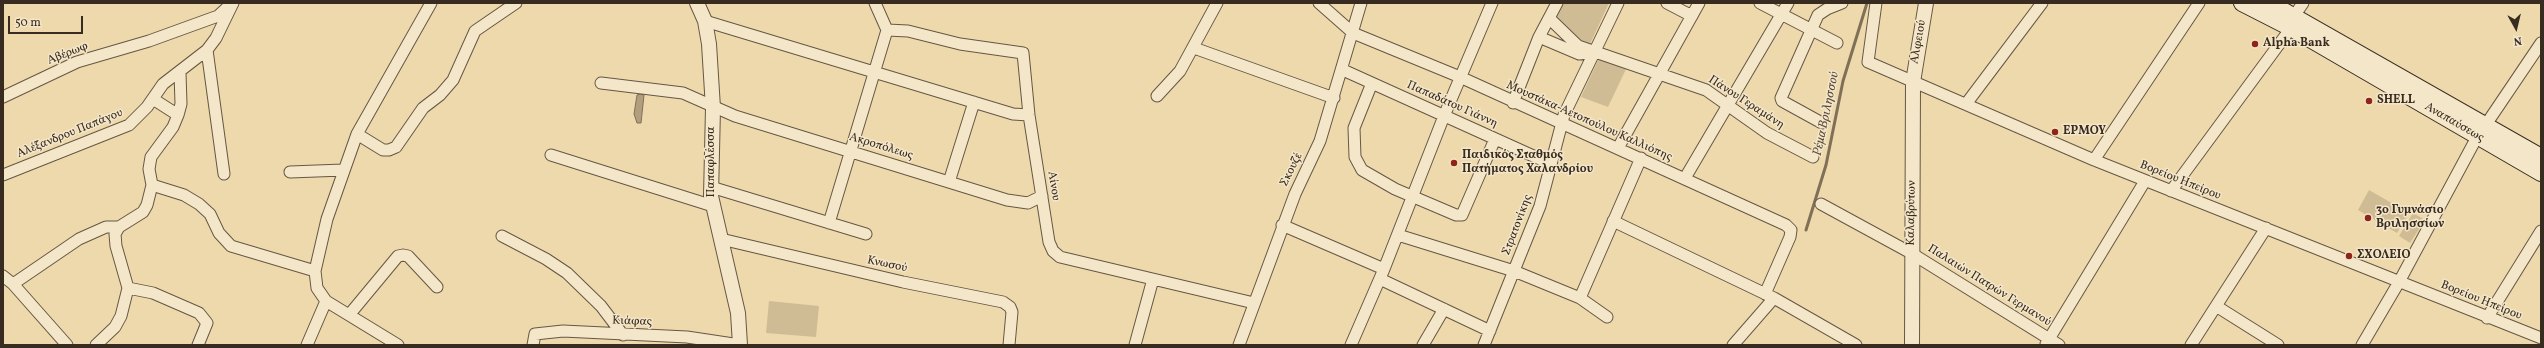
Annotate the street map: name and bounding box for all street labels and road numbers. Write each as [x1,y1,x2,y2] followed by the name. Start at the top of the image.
[1908,19,1930,65] street label: Αλφειού
[45,39,91,69] street label: Αβέρωφ
[1705,73,1787,133] street label: Πάνου Γεραμάνη
[1404,78,1500,132] street label: Παπαδάτου Γιάννη
[1504,79,1674,165] street label: Μουστάκα-Αετοπούλου Καλλιόπης
[2422,100,2486,146] street label: Αναπαύσεως
[15,106,125,162] street label: Αλέξανδρου Παπάγου
[705,126,719,198] street label: Παπαφλέσσα
[847,130,915,164] street label: Ακροπόλεως
[1278,151,1306,189] street label: Σκουζέ
[2137,158,2223,204] street label: Βορείου Ηπείρου
[1044,170,1062,202] street label: Αίνου
[1904,180,1920,246] street label: Καλαβρύτων
[1500,193,1536,257] street label: Στρατονίκης
[1925,242,2053,330] street label: Παλαιών Πατρών Γερμανού
[866,254,908,276] street label: Κνωσού
[2438,278,2524,324] street label: Βορείου Ηπείρου
[612,314,652,330] street label: Κιάφας

